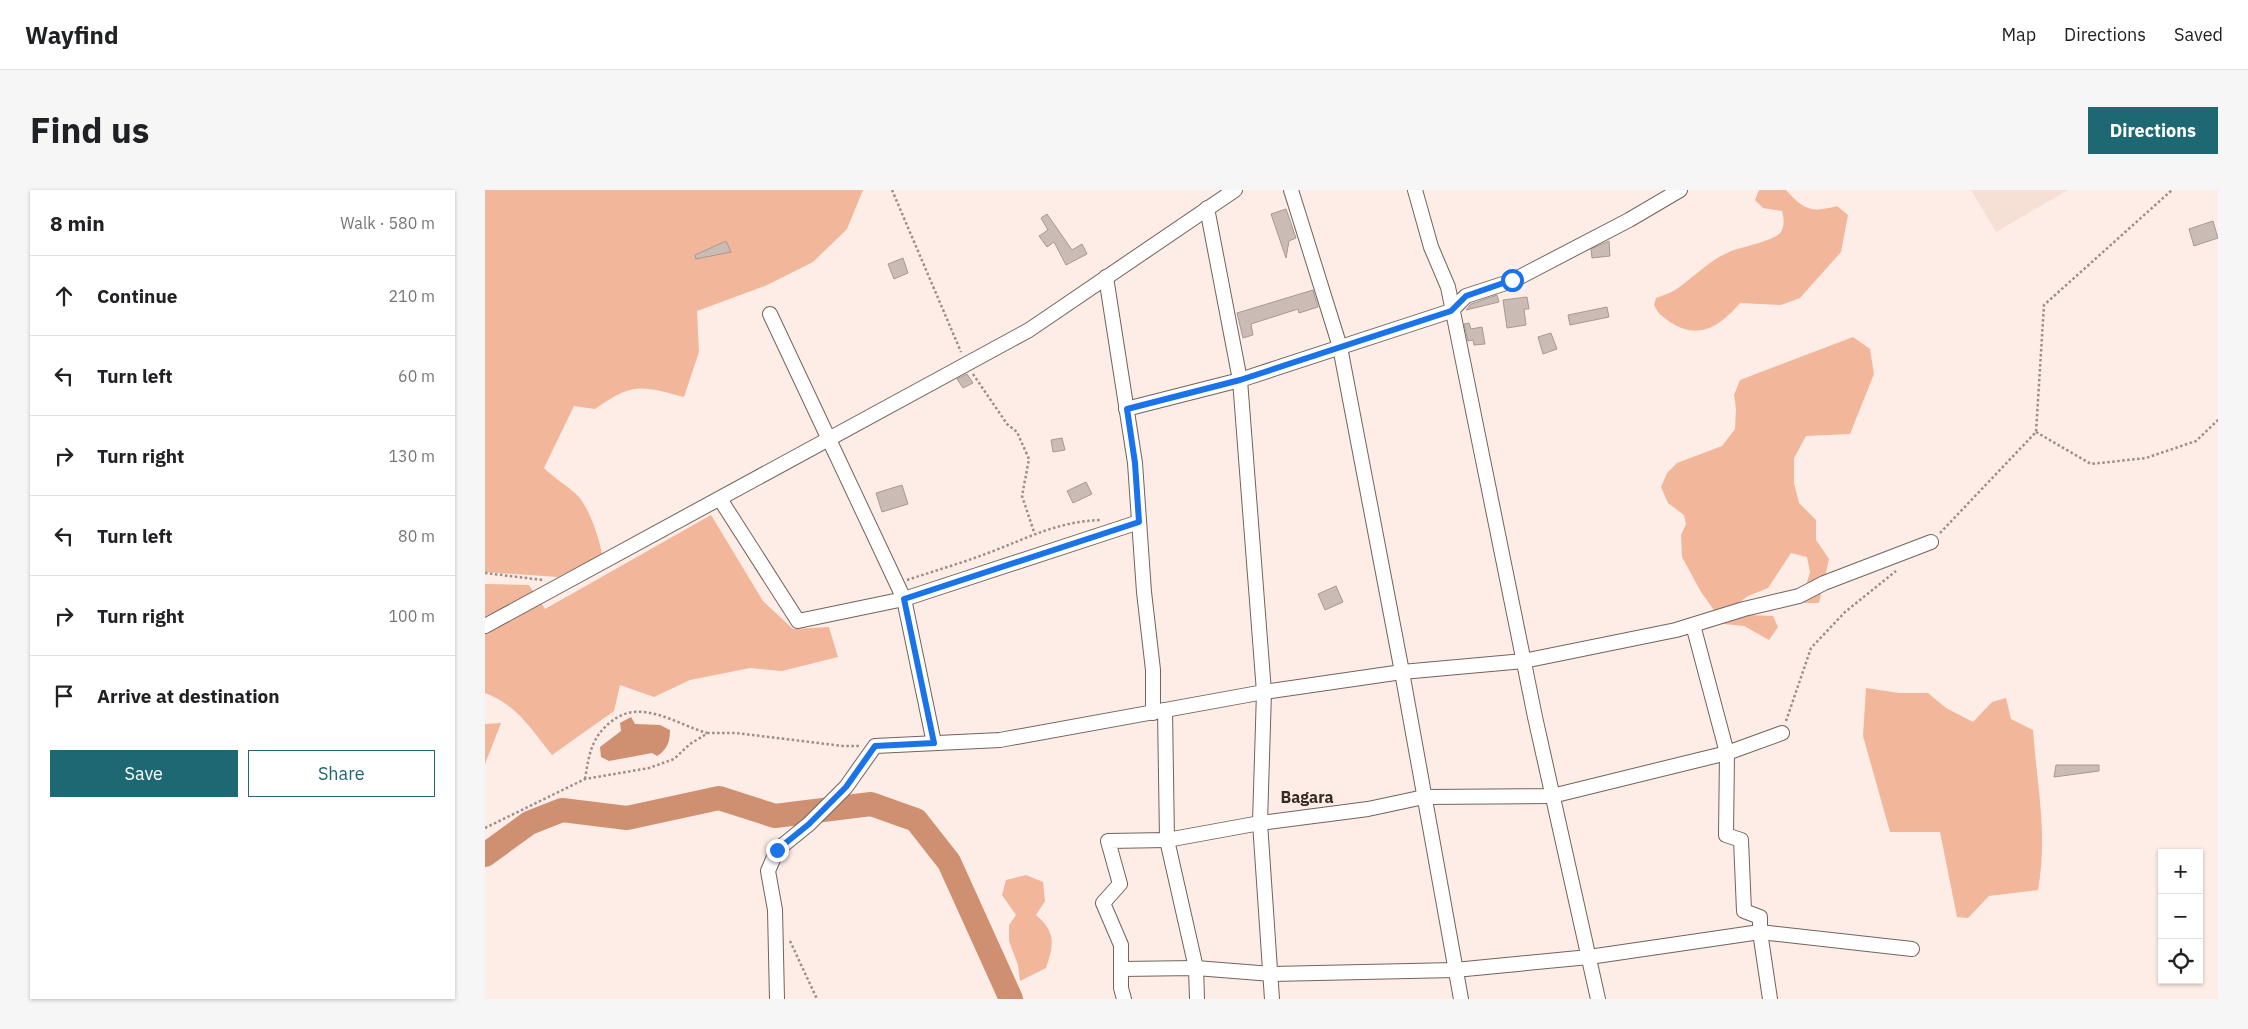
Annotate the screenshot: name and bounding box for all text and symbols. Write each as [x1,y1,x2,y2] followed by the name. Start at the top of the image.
[25,19,118,51] text: Wayfind
[2001,23,2036,46] text: Map
[2064,23,2146,46] text: Directions
[2174,23,2223,46] text: Saved
[30,107,149,153] text: Find us
[2088,107,2218,154] button: Directions
[50,209,105,237] text: 8 min
[340,213,435,233] text: Walk · 580 m
[1501,269,1524,292] route start
[50,282,78,310] icon: ahead
[97,284,177,308] text: Continue
[388,286,435,306] text: 210 m
[50,362,78,390] icon: left
[97,364,173,388] text: Turn left
[398,366,435,386] text: 60 m
[50,442,78,470] icon: right
[97,444,184,468] text: Turn right
[388,446,435,466] text: 130 m
[50,522,78,550] icon: left
[97,524,173,548] text: Turn left
[398,526,435,546] text: 80 m
[50,602,78,630] icon: right
[97,604,184,628] text: Turn right
[388,606,435,626] text: 100 m
[50,682,78,710] icon: arrive
[97,684,280,708] text: Arrive at destination
[50,750,238,797] button: Save
[248,750,435,797] button: Share
[1280,787,1334,807] district label: Bagara
[766,839,789,862] route end
[2158,849,2203,984] map controls
[2158,849,2203,894] button: +
[2158,894,2203,939] button: −
[2158,939,2203,984] button: locate

